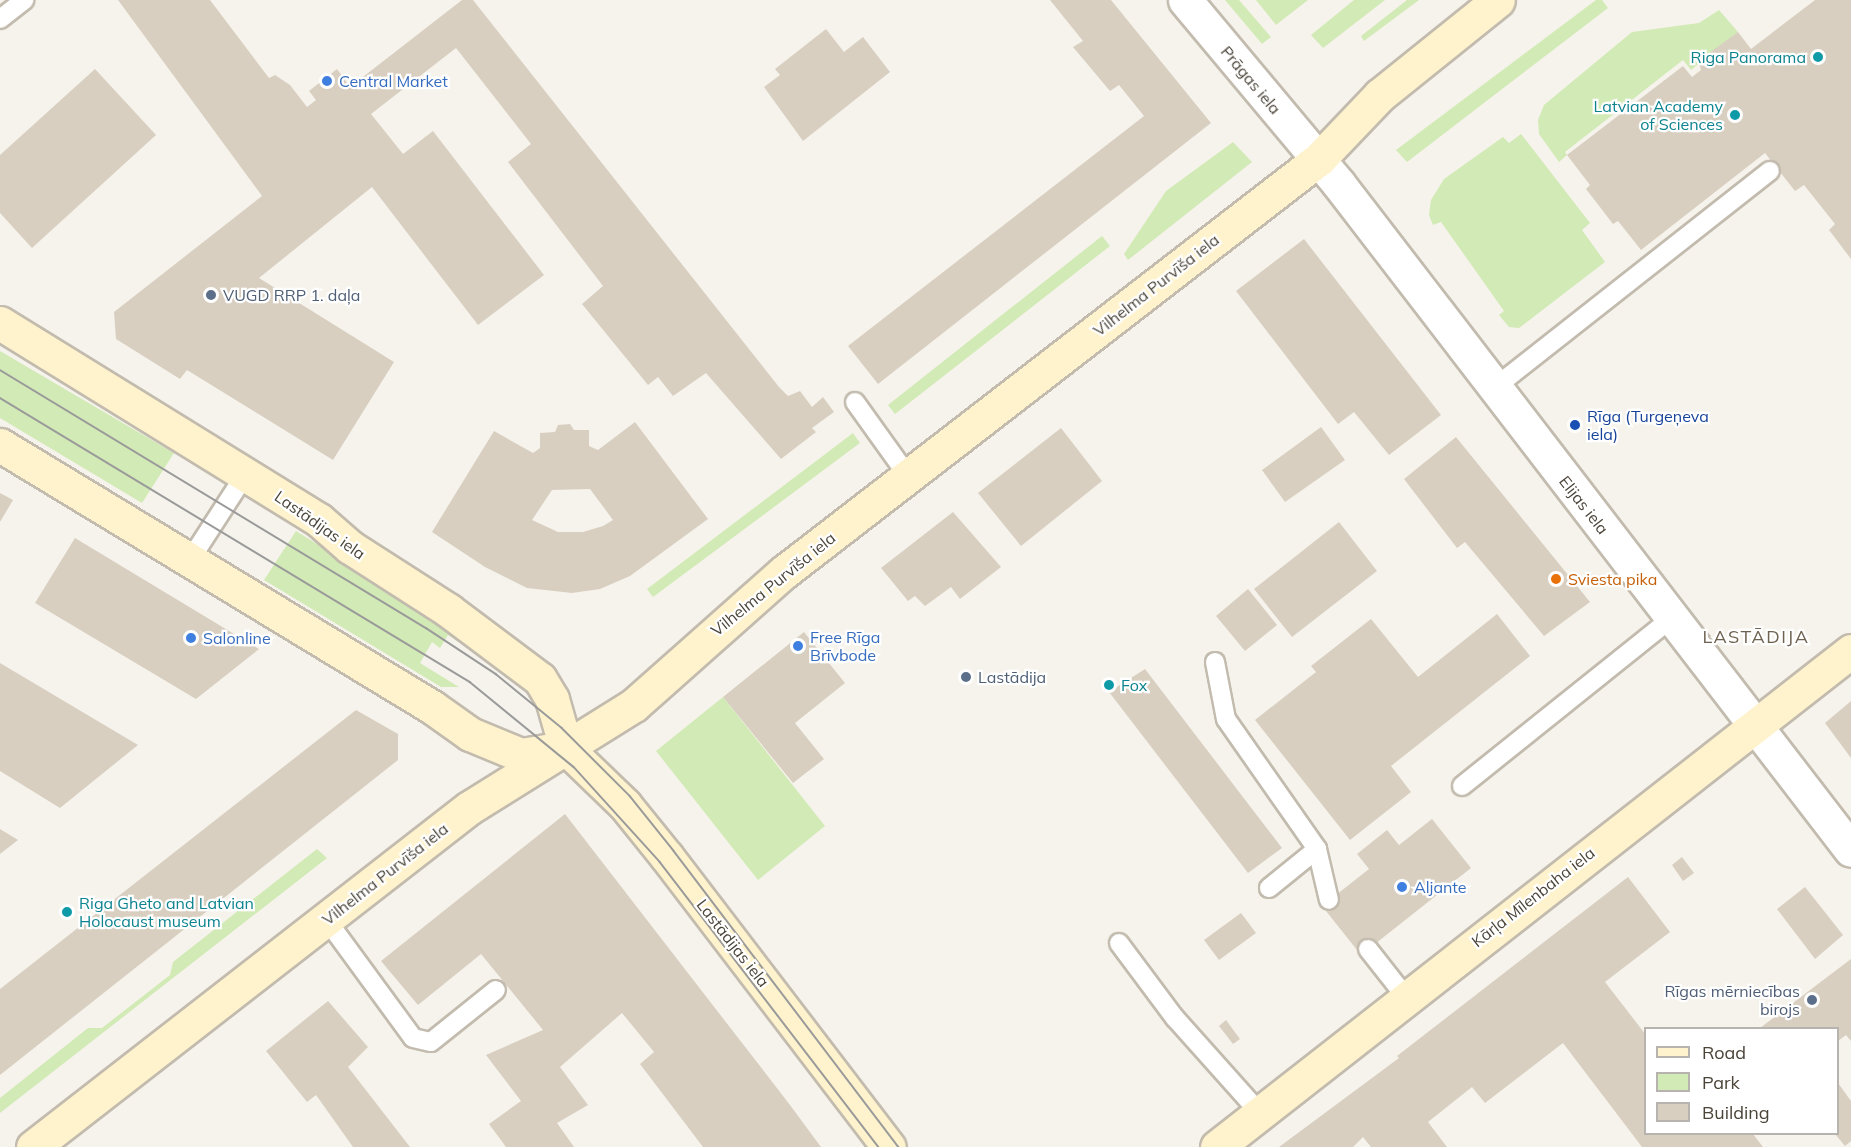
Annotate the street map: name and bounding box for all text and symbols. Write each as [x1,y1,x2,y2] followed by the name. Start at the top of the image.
[1217,42,1285,118] street label: Prāgas iela
[1691,47,1806,67] place label: Riga Panorama
[1811,50,1825,64] marker: Riga Panorama
[339,71,448,91] place label: Central Market
[320,74,334,88] marker: Central Market
[1594,96,1723,134] place label: Latvian Academy of Sciences
[1728,108,1742,122] marker: Latvian Academy of Sciences
[1089,230,1223,340] street label: Vilhelma Purvīša iela
[223,285,360,305] place label: VUGD RRP 1. daļa
[204,288,218,302] marker: VUGD RRP 1. daļa
[1587,406,1709,444] place label: Rīga (Turgeņeva iela)
[1568,418,1582,432] marker: Rīga (Turgeņeva iela)
[1555,472,1613,538] street label: Elijas iela
[271,487,369,563] street label: Lastādijas iela
[707,528,839,640] street label: Vilhelma Purvīša iela
[1568,569,1657,589] place label: Sviesta pika
[1549,572,1563,586] marker: Sviesta pika
[1703,626,1809,648] district label: LASTĀDIJA
[810,627,880,665] place label: Free Rīga Brīvbode
[203,628,271,648] place label: Salonline
[184,631,198,645] marker: Salonline
[791,639,805,653] marker: Free Rīga Brīvbode
[978,667,1046,687] place label: Lastādija
[959,670,973,684] marker: Lastādija
[1121,675,1147,695] place label: Fox
[1102,678,1116,692] marker: Fox
[318,819,452,929] street label: Vilhelma Purvīša iela
[1468,843,1598,951] street label: Kārļa Mīlenbaha iela
[1414,877,1467,897] place label: Aljante
[1395,880,1409,894] marker: Aljante
[79,893,254,931] place label: Riga Gheto and Latvian Holocaust museum
[693,895,773,991] street label: Lastādijas iela
[60,905,74,919] marker: Riga Gheto and Latvian Holocaust museum
[1664,981,1800,1019] place label: Rīgas mērniecības birojs
[1805,993,1819,1007] marker: Rīgas mērniecības birojs
[1644,1027,1839,1135] legend
[1702,1041,1746,1064] text: Road
[1702,1071,1740,1094] text: Park
[1702,1101,1770,1124] text: Building

